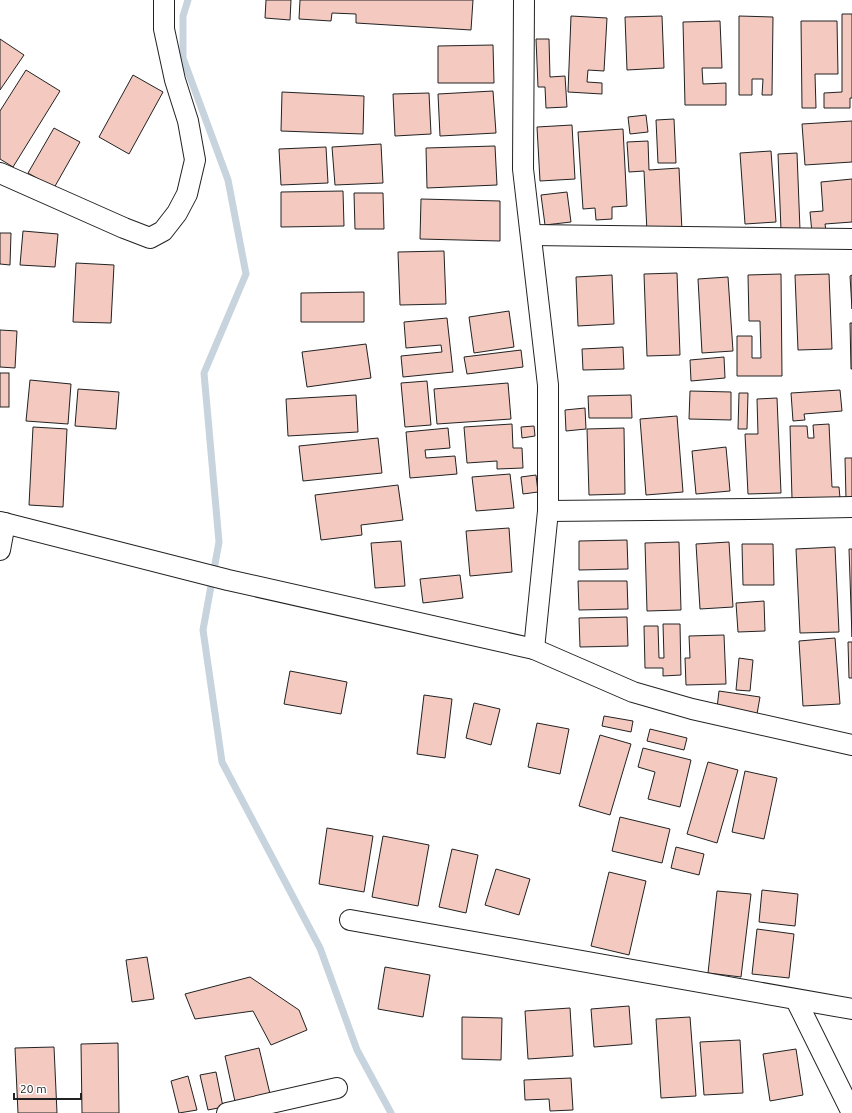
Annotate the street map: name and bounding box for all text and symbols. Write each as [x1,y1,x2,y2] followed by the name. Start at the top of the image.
[14,1075,81,1101] scale bar
[20,1082,47,1095] text: 20 m

